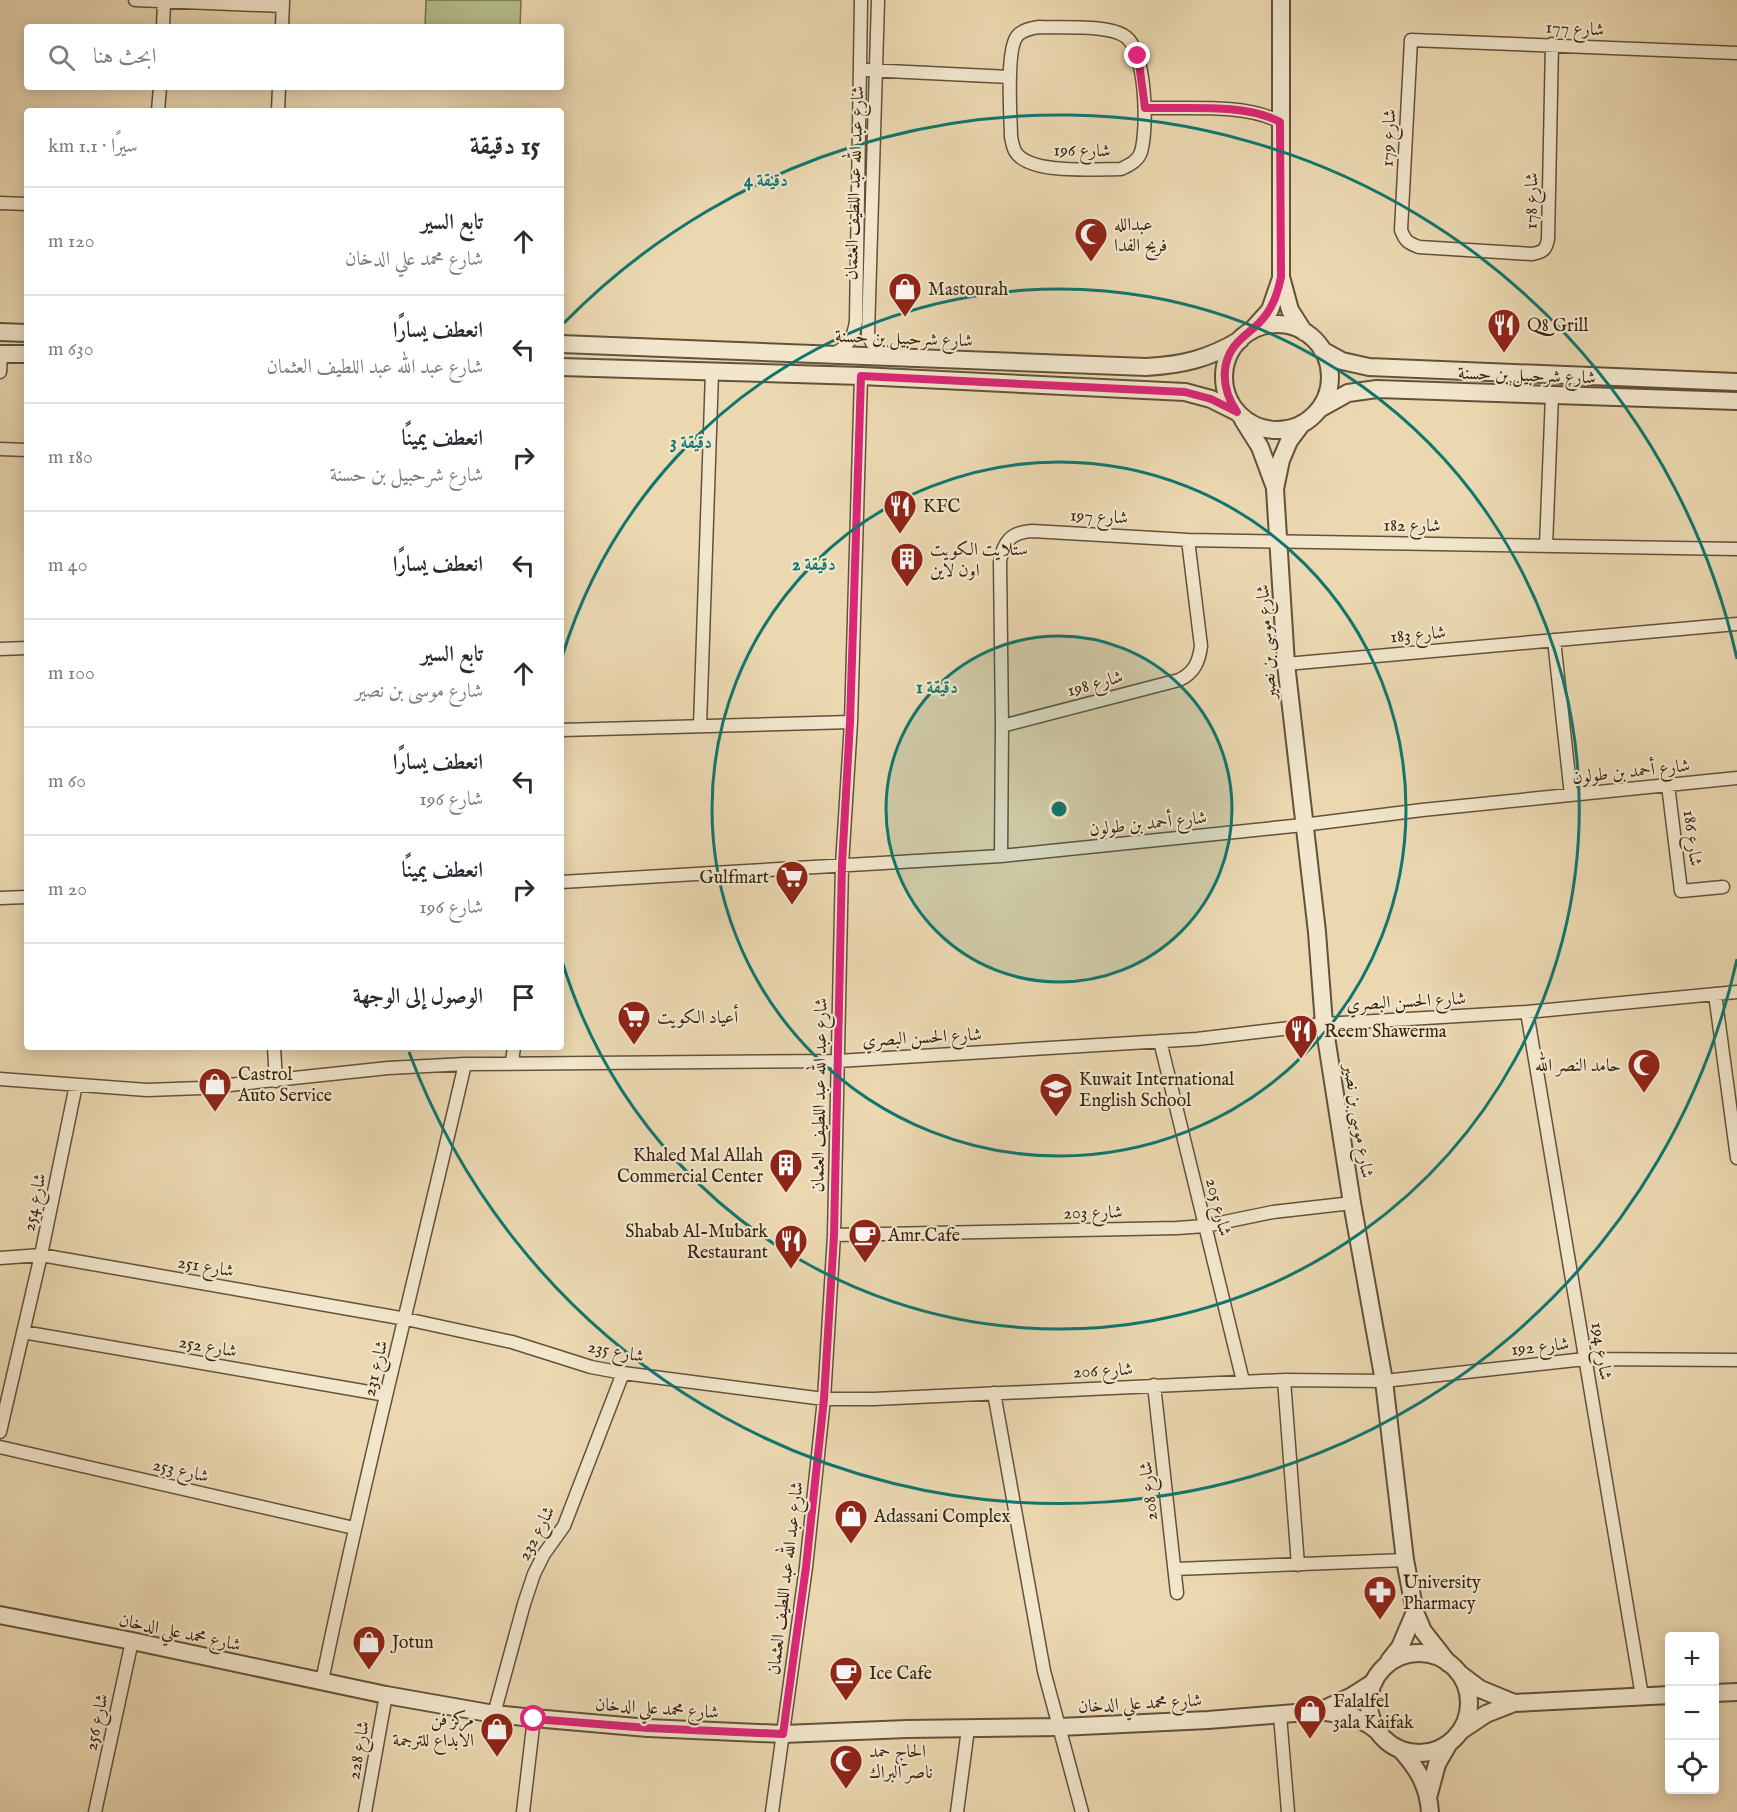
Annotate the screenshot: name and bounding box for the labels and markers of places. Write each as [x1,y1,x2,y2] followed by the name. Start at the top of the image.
[1114,214,1167,261] place label: عبدالله فريح الفدا
[1073,216,1109,263] mosque icon: عبدالله فريح الفدا
[887,271,923,318] shop icon: Mastourah
[928,279,1009,302] place label: Mastourah
[1486,307,1522,354] restaurant icon: Q8 Grill
[1527,315,1588,338] place label: Q8 Grill
[882,488,918,535] restaurant icon: KFC
[923,496,960,519] place label: KFC
[930,539,1028,583] place label: ستلايت الكويت اون لاين
[889,541,925,588] building icon: ستلايت الكويت اون لاين
[1049,799,1069,819] centre of rings
[774,859,810,906] supermarket icon: Gulfmart
[699,867,769,890] place label: Gulfmart
[616,999,652,1046] supermarket icon: أعياد الكويت
[657,1004,739,1030] place label: أعياد الكويت
[1283,1013,1319,1060] restaurant icon: Reem Shawerma
[1324,1021,1447,1044] place label: Reem Shawerma
[1626,1047,1662,1094] mosque icon: حامد النصر الله
[1535,1051,1621,1078] place label: حامد النصر الله
[237,1064,332,1108] place label: Castrol Auto Service
[197,1066,233,1113] shop icon: Castrol Auto Service
[1079,1069,1234,1113] place label: Kuwait International English School
[1038,1071,1074,1118] school or university icon: Kuwait International English School
[617,1145,763,1189] place label: Khaled Mal Allah Commercial Center
[768,1147,804,1194] building icon: Khaled Mal Allah Commercial Center
[847,1217,883,1264] cafe icon: Amr Cafe
[625,1221,768,1265] place label: Shabab Al-Mubark Restaurant
[773,1223,809,1270] restaurant icon: Shabab Al-Mubark Restaurant
[887,1225,960,1248] place label: Amr Cafe
[833,1498,869,1545] shop icon: Adassani Complex
[873,1506,1011,1529] place label: Adassani Complex
[1403,1572,1481,1616] place label: University Pharmacy
[1362,1574,1398,1621] pharmacy icon: University Pharmacy
[351,1624,387,1671] shop icon: Jotun
[390,1632,434,1655] place label: Jotun
[828,1655,864,1702] cafe icon: Ice Cafe
[869,1663,932,1686] place label: Ice Cafe
[1333,1691,1414,1735] place label: Falalfel 3ala Kaifak
[1292,1693,1328,1740] shop icon: Falalfel 3ala Kaifak
[393,1709,474,1755] place label: مركز فن الابداع للترجمة
[479,1711,515,1758] shop icon: مركز فن الابداع للترجمة
[869,1741,933,1785] place label: الحاج حمد ناصر البراك
[828,1743,864,1790] mosque icon: الحاج حمد ناصر البراك

